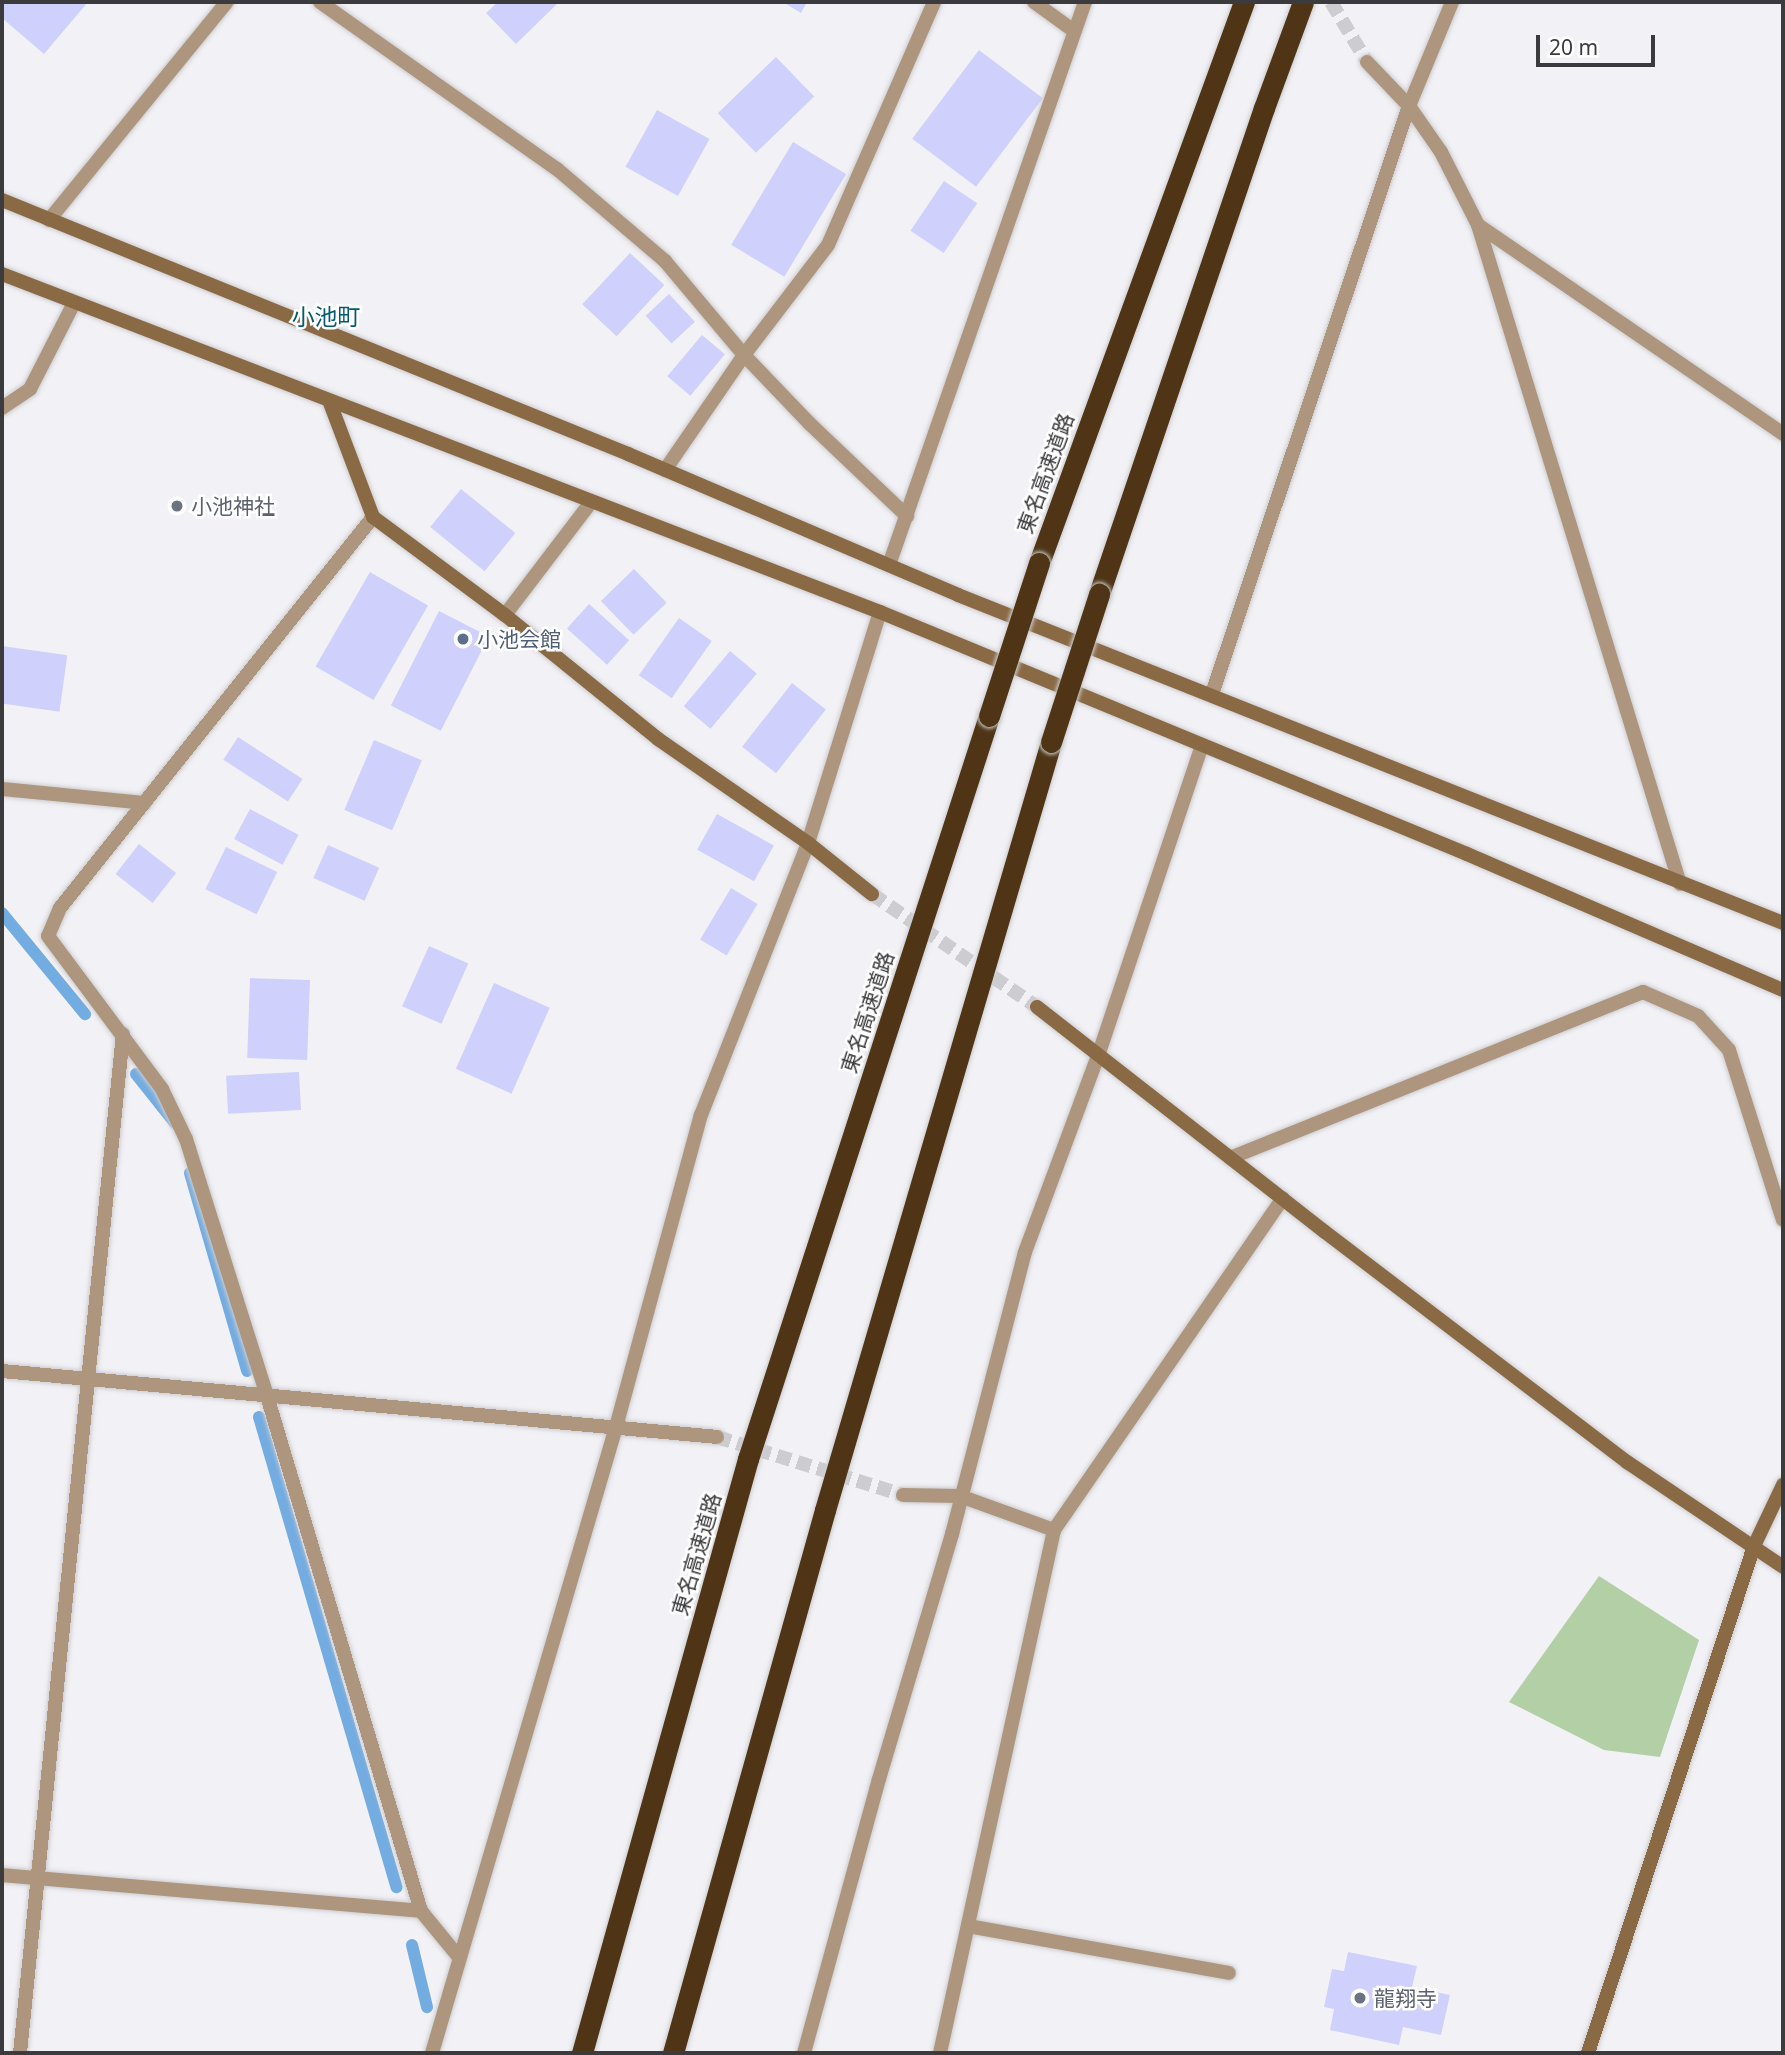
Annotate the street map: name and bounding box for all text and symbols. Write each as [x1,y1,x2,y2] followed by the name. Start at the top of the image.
[1540,21,1659,65] scale bar
[1549,33,1598,61] text: 20 m
[292,302,360,330] district label: 小池町
[1012,409,1078,537] street label: 東名高速道路
[191,493,275,519] place label: 小池神社
[169,498,185,514] marker: 小池神社
[477,626,561,652] place label: 小池会館
[455,631,471,647] marker: 小池会館
[836,948,898,1076] street label: 東名高速道路
[667,1490,725,1618] street label: 東名高速道路
[1374,1985,1437,2011] place label: 龍翔寺
[1352,1990,1368,2006] marker: 龍翔寺

